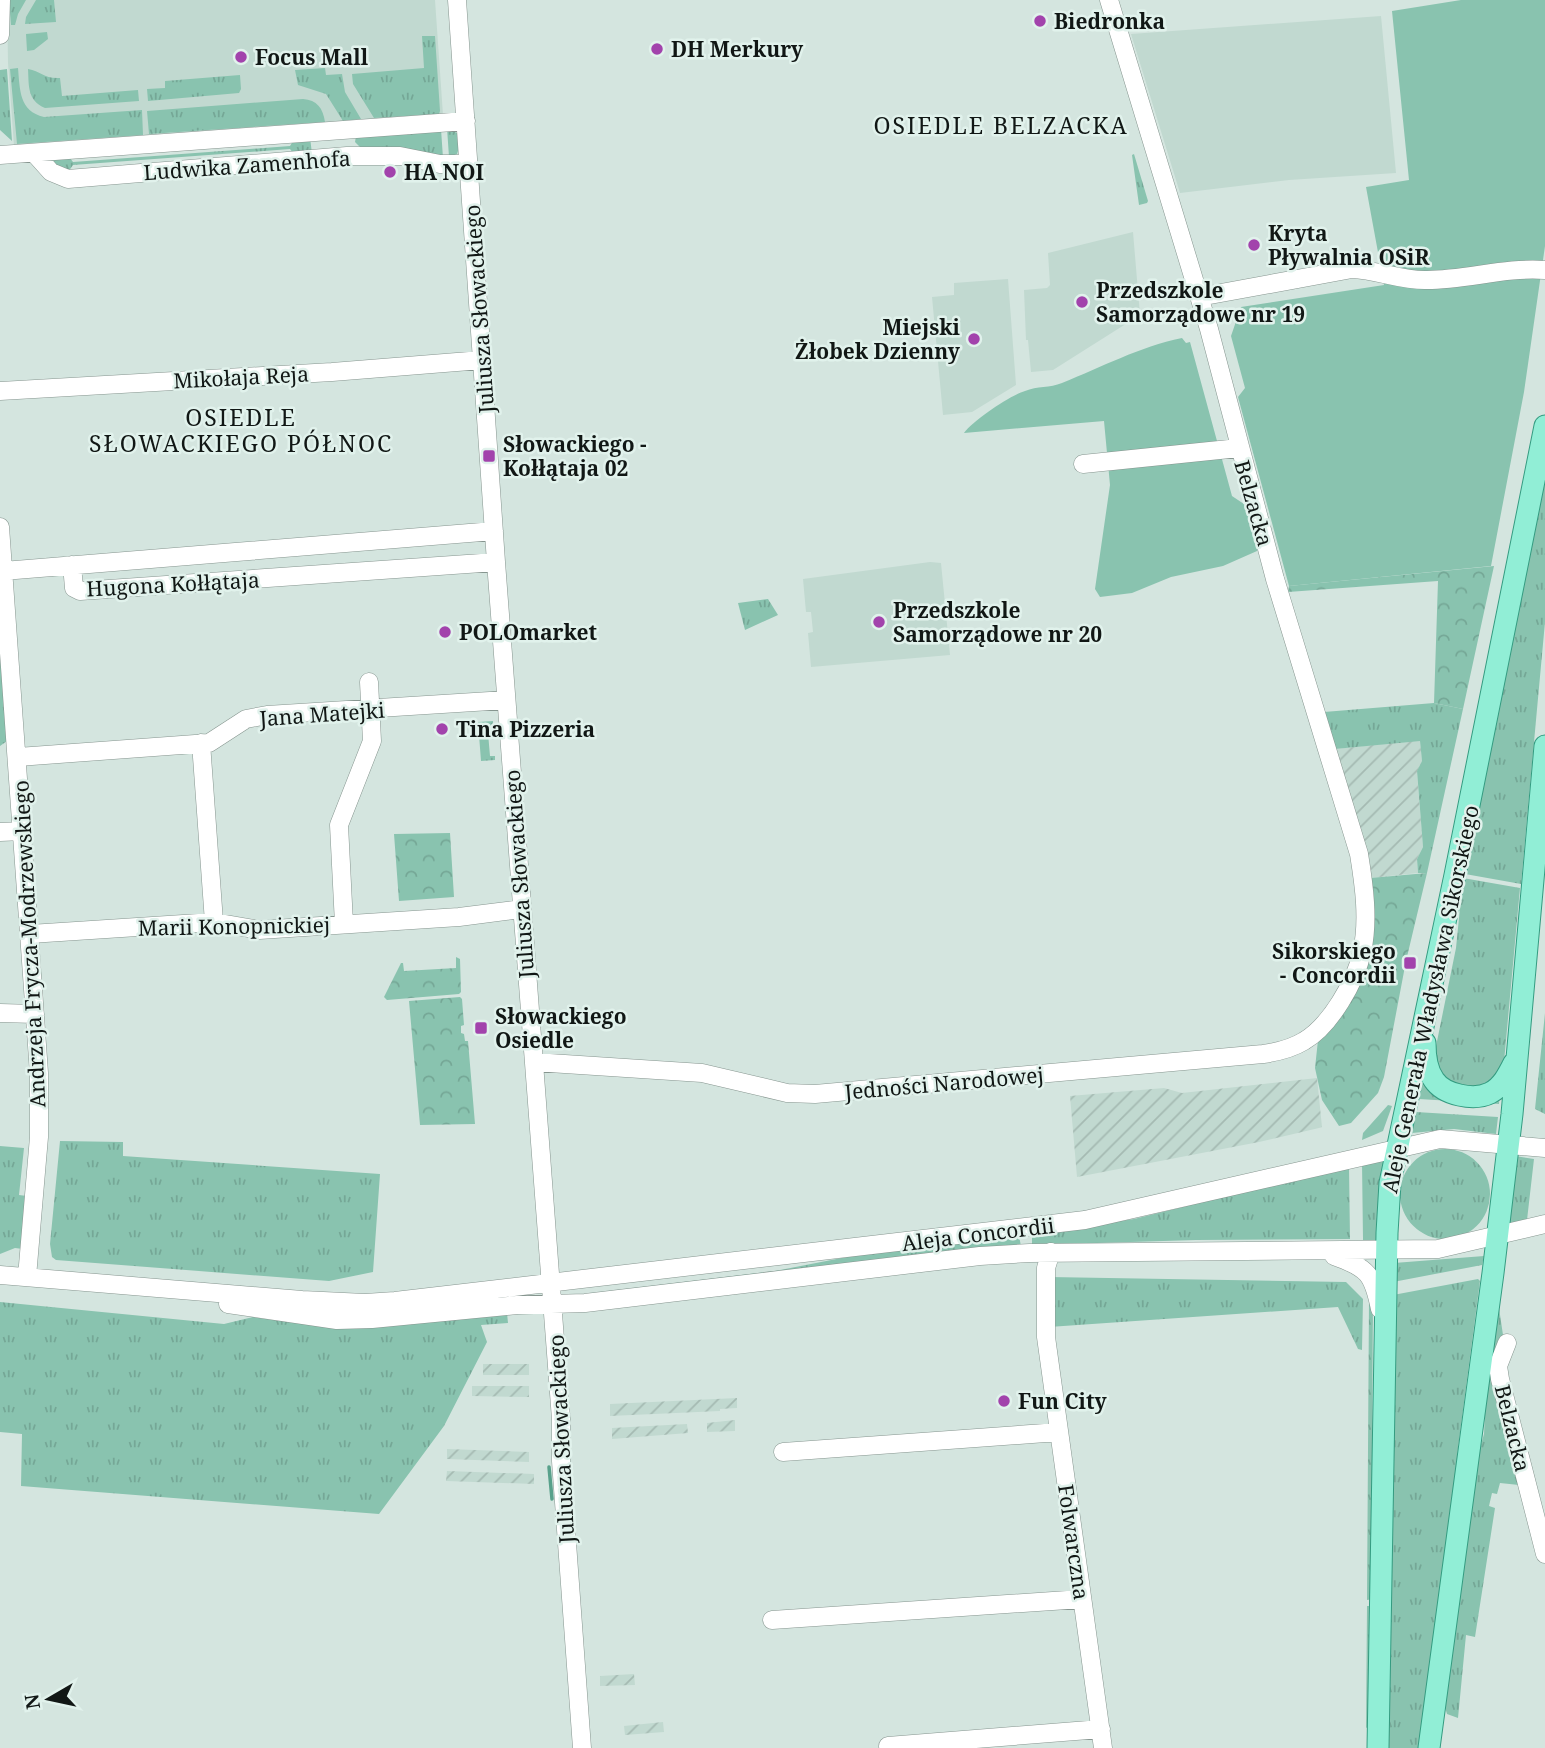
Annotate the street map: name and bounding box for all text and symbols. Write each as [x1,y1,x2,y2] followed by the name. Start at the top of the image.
[1054,7,1165,35] place label: Biedronka
[1032,13,1048,29] marker: Biedronka
[671,35,804,63] place label: DH Merkury
[649,41,665,57] marker: DH Merkury
[255,43,369,71] place label: Focus Mall
[233,49,249,65] marker: Focus Mall
[873,109,1129,141] district label: OSIEDLE BELZACKA
[142,144,352,186] street label: Ludwika Zamenhofa
[404,158,484,186] place label: HA NOI
[382,164,398,180] marker: HA NOI
[458,204,500,415] street label: Juliusza Słowackiego
[1268,219,1430,271] place label: Kryta Pływalnia OSiR
[1246,237,1262,253] marker: Kryta Pływalnia OSiR
[1096,276,1305,328] place label: Przedszkole Samorządowe nr 19
[1074,294,1090,310] marker: Przedszkole Samorządowe nr 19
[795,313,961,365] place label: Miejski Żłobek Dzienny
[966,331,982,347] marker: Miejski Żłobek Dzienny
[172,359,310,395] street label: Mikołaja Reja
[89,401,393,459] district label: OSIEDLE SŁOWACKIEGO PÓŁNOC
[503,430,647,482] place label: Słowackiego - Kołłątaja 02
[481,448,497,464] marker: Słowackiego - Kołłątaja 02
[1228,457,1280,549] street label: Belzacka
[86,565,260,603] street label: Hugona Kołłątaja
[893,596,1102,648] place label: Przedszkole Samorządowe nr 20
[871,614,887,630] marker: Przedszkole Samorządowe nr 20
[459,618,597,646] place label: POLOmarket
[437,624,453,640] marker: POLOmarket
[257,696,386,732] street label: Jana Matejki
[456,715,595,743] place label: Tina Pizzeria
[434,721,450,737] marker: Tina Pizzeria
[498,769,540,980] street label: Juliusza Słowackiego
[6,779,52,1109] street label: Andrzeja Frycza-Modrzewskiego
[1375,802,1485,1196] street label: Aleje Generała Władysława Sikorskiego
[138,910,330,942] street label: Marii Konopnickiej
[1272,937,1397,989] place label: Sikorskiego - Concordii
[1402,955,1418,971] marker: Sikorskiego - Concordii
[495,1002,627,1054] place label: Słowackiego Osiedle
[473,1020,489,1036] marker: Słowackiego Osiedle
[842,1060,1045,1106] street label: Jedności Narodowej
[900,1211,1056,1257] street label: Aleja Concordii
[542,1334,581,1545] street label: Juliusza Słowackiego
[1489,1382,1537,1474] street label: Belzacka
[1018,1387,1107,1415] place label: Fun City
[996,1393,1012,1409] marker: Fun City
[1052,1482,1096,1602] street label: Folwarczna
[14,1664,84,1734] north arrow
[18,1692,46,1711] text: N

